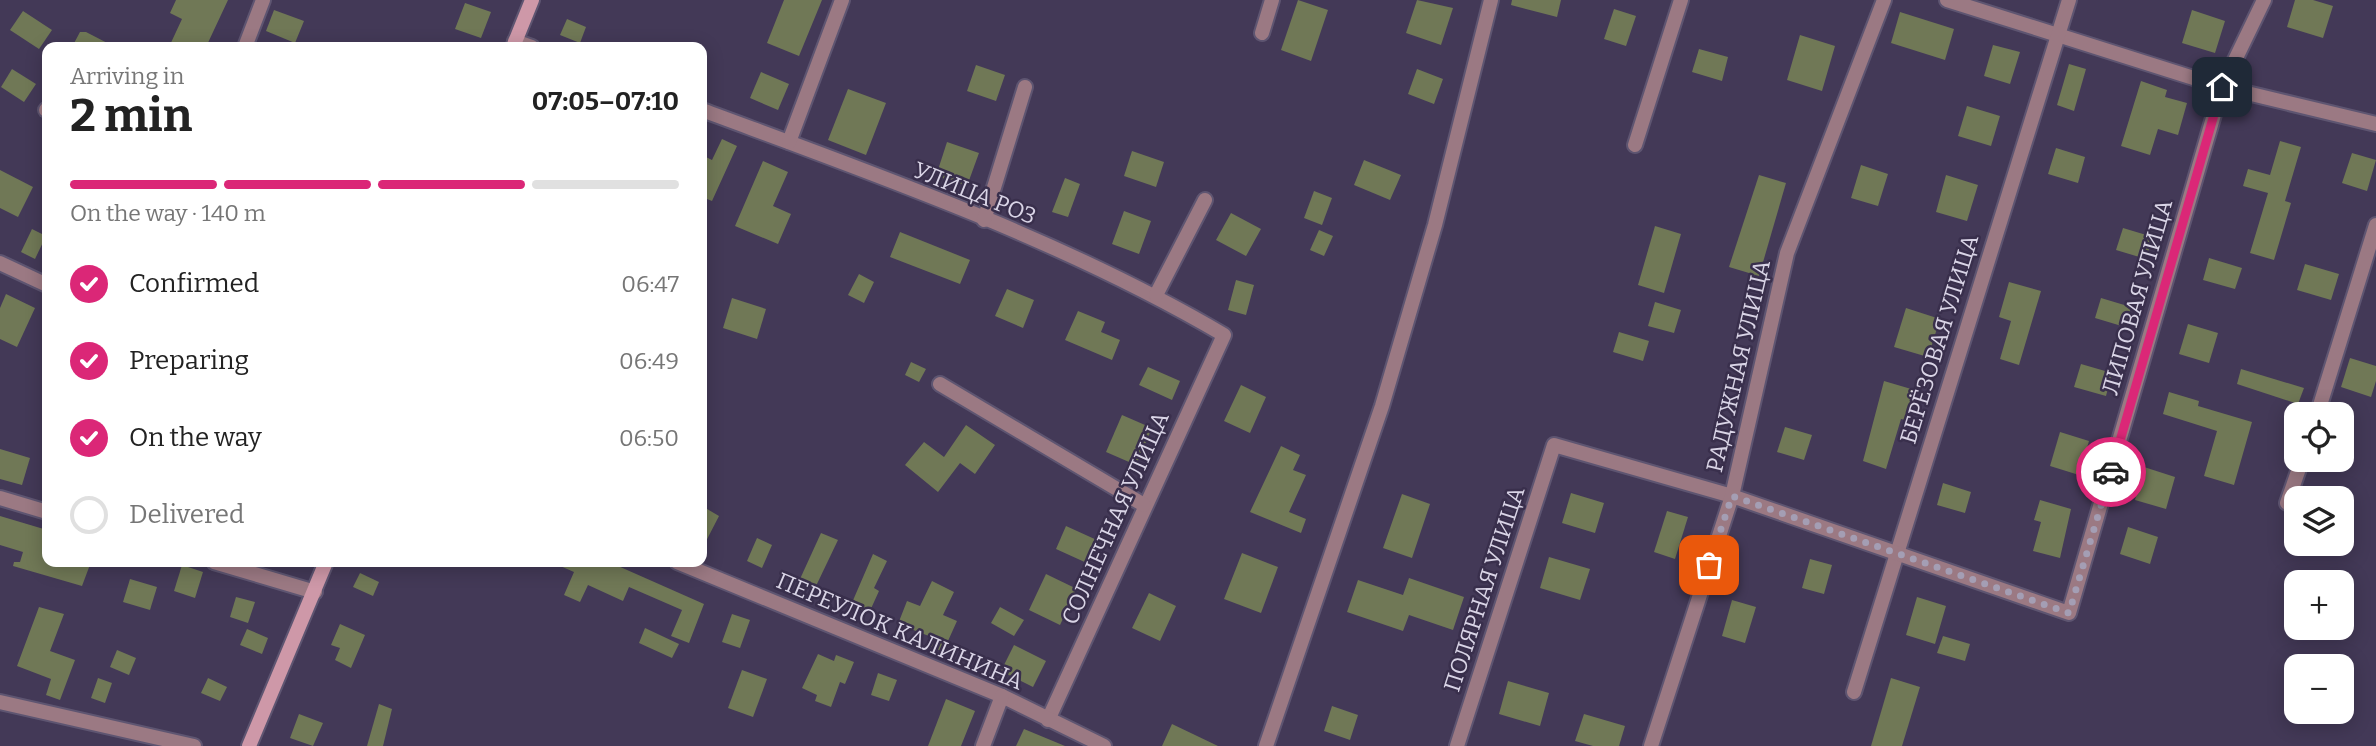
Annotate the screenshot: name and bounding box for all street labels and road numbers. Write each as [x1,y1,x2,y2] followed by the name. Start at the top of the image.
[910,156,1040,230] street label: УЛИЦА РОЗ
[2096,195,2178,398] street label: ЛИПОВАЯ УЛИЦА
[1894,230,1984,447] street label: БЕРЁЗОВАЯ УЛИЦА
[1700,256,1776,475] street label: РАДУЖНАЯ УЛИЦА
[1055,407,1175,629] street label: СОЛНЕЧНАЯ УЛИЦА
[1438,482,1531,695] street label: ПОЛЯРНАЯ УЛИЦА
[772,566,1028,696] street label: ПЕРЕУЛОК КАЛИНИНА

